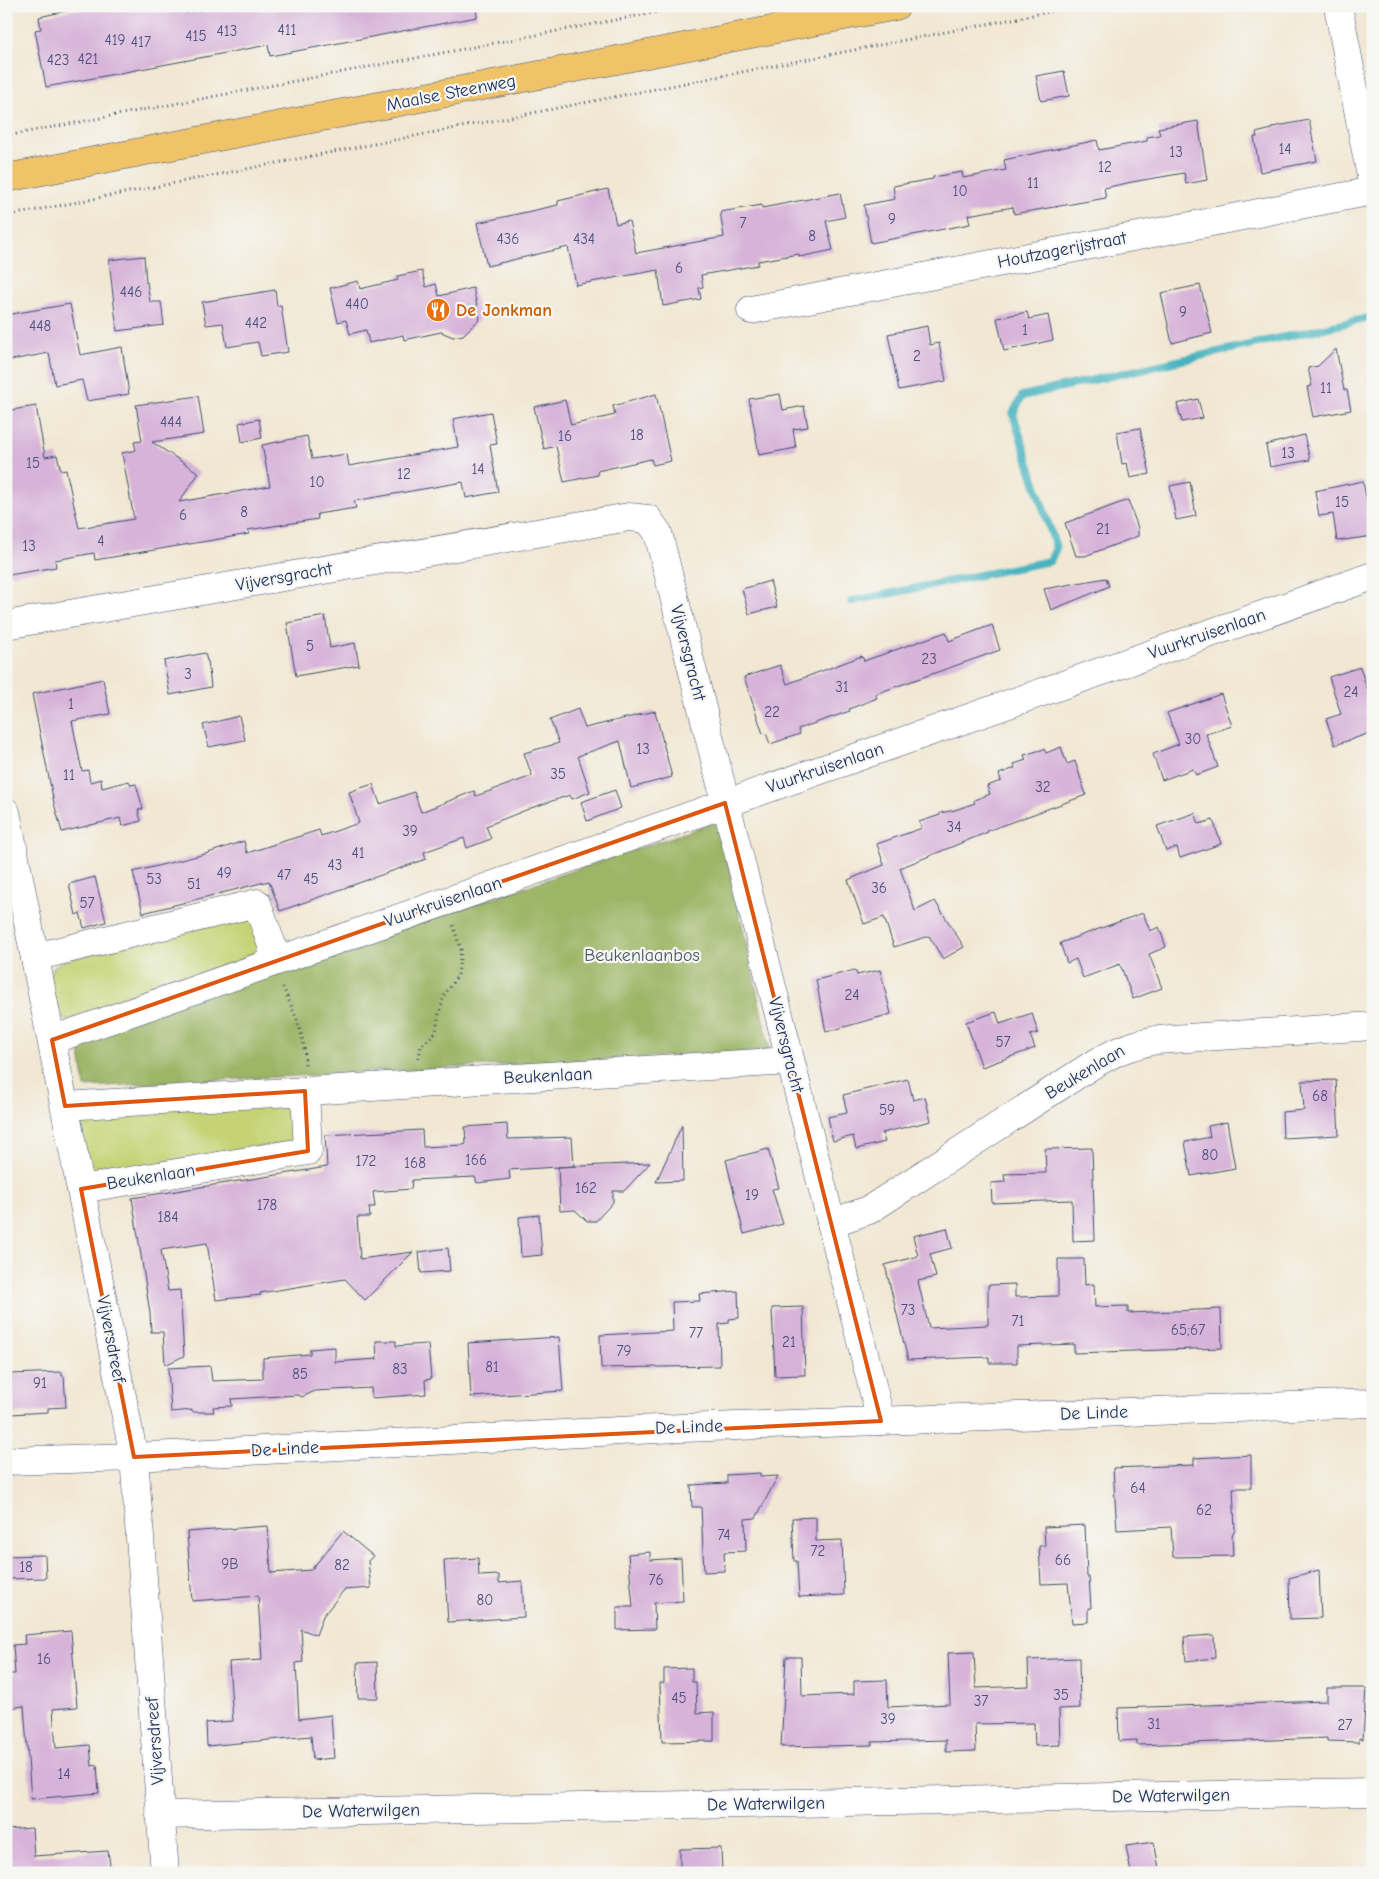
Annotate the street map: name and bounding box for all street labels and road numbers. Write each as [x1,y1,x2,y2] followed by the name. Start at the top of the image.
[384,70,518,116] street label: Maalse Steenweg
[996,227,1129,273] street label: Houtzagerijstraat
[234,558,335,596] street label: Vijversgracht
[666,603,710,704] street label: Vijversgracht
[1146,604,1268,664] street label: Vuurkruisenlaan
[764,738,886,798] street label: Vuurkruisenlaan
[382,872,504,932] street label: Vuurkruisenlaan
[764,995,808,1096] street label: Vijversgracht
[1041,1040,1129,1104] street label: Beukenlaan
[503,1063,593,1089] street label: Beukenlaan
[105,1160,197,1194] street label: Beukenlaan
[92,1294,130,1385] street label: Vijversdreef
[1060,1401,1128,1425] street label: De Linde
[655,1415,723,1439] street label: De Linde
[251,1437,319,1461] street label: De Linde
[141,1695,169,1786] street label: Vijversdreef
[1112,1784,1230,1808] street label: De Waterwilgen
[707,1792,825,1816] street label: De Waterwilgen
[302,1799,420,1823] street label: De Waterwilgen

